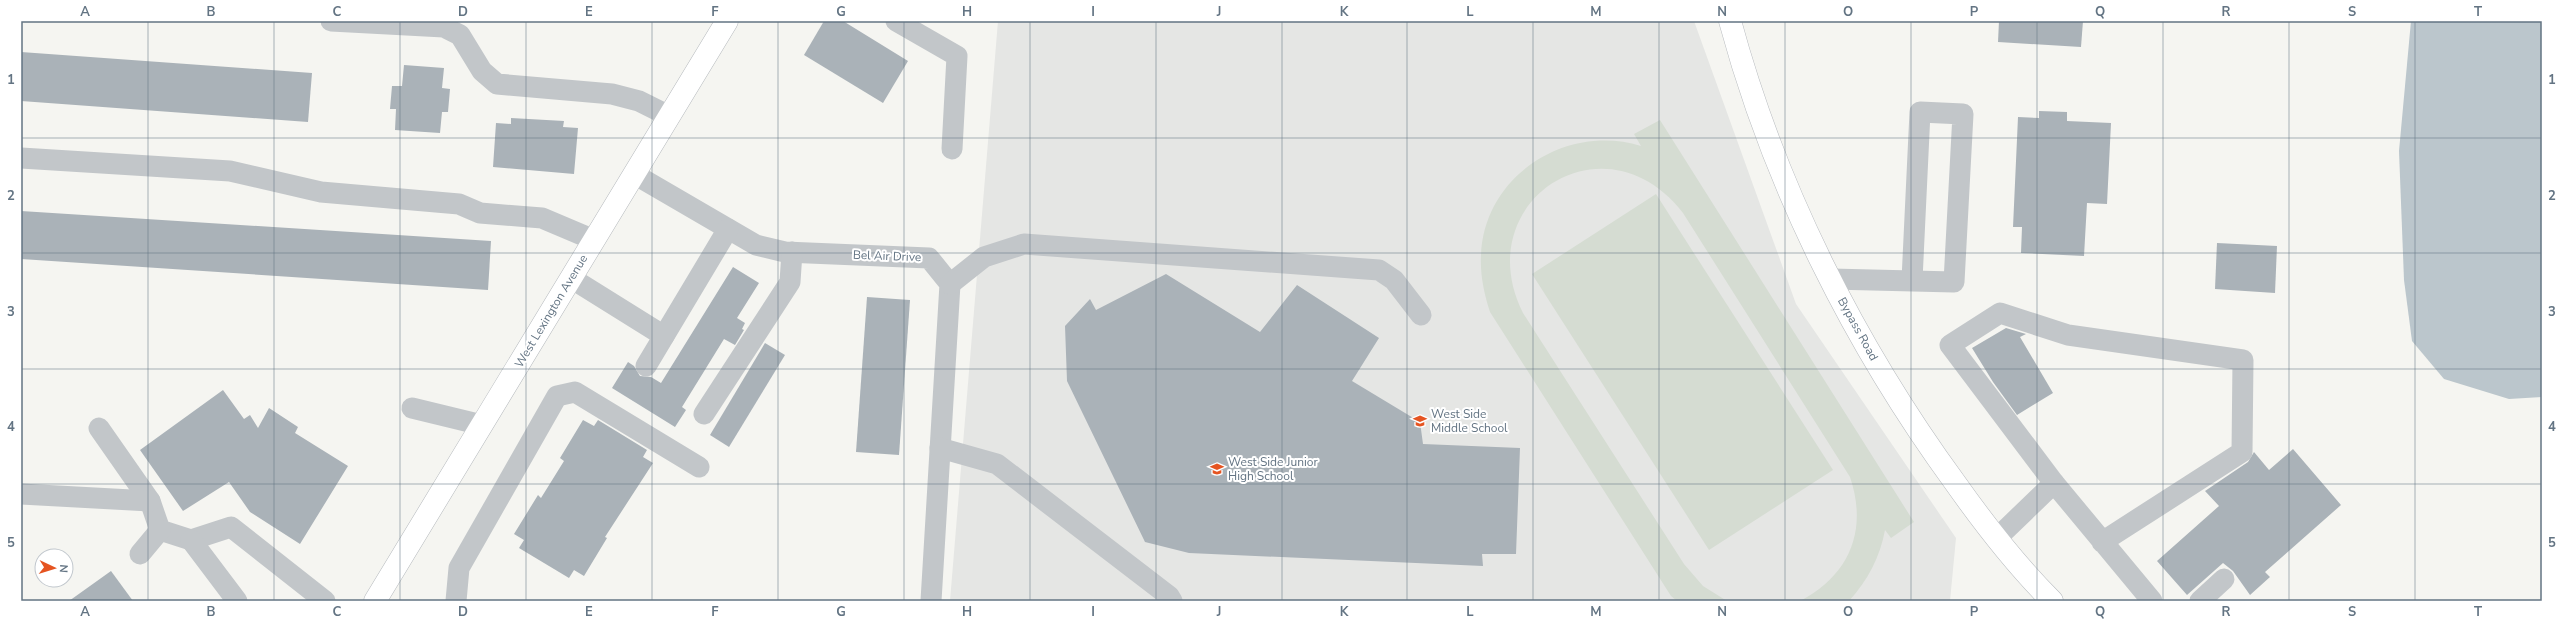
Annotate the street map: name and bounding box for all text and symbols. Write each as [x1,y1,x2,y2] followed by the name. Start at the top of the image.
[80,3,90,21] text: A
[207,3,216,21] text: B
[333,3,342,21] text: C
[458,3,468,21] text: D
[585,3,593,21] text: E
[711,3,719,21] text: F
[836,3,846,21] text: G
[962,3,972,21] text: H
[1091,3,1095,21] text: I
[1216,3,1221,21] text: J
[1340,3,1349,21] text: K
[1466,3,1474,21] text: L
[1590,3,1602,21] text: M
[1717,3,1727,21] text: N
[1843,3,1853,21] text: O
[1970,3,1979,21] text: P
[2095,3,2105,21] text: Q
[2222,3,2231,21] text: R
[2348,3,2356,21] text: S
[2474,3,2483,21] text: T
[7,71,15,89] text: 1
[2548,71,2556,89] text: 1
[7,187,15,205] text: 2
[2548,187,2556,205] text: 2
[852,247,922,265] street label: Bel Air Drive
[511,252,591,370] street label: West Lexington Avenue
[1834,294,1882,364] street label: Bypass Road
[7,303,15,321] text: 3
[2548,303,2556,321] text: 3
[1431,406,1508,436] place label: West Side Middle School
[1412,413,1428,429] school or university icon: West Side Middle School
[7,418,15,436] text: 4
[2548,418,2556,436] text: 4
[1228,454,1318,484] place label: West Side Junior High School
[1209,461,1225,477] school or university icon: West Side Junior High School
[7,534,15,552] text: 5
[2548,534,2556,552] text: 5
[34,548,74,588] north arrow
[56,564,71,573] text: N
[80,603,90,621] text: A
[207,603,216,621] text: B
[333,603,342,621] text: C
[458,603,468,621] text: D
[585,603,593,621] text: E
[711,603,719,621] text: F
[836,603,846,621] text: G
[962,603,972,621] text: H
[1091,603,1095,621] text: I
[1216,603,1221,621] text: J
[1340,603,1349,621] text: K
[1466,603,1474,621] text: L
[1590,603,1602,621] text: M
[1717,603,1727,621] text: N
[1843,603,1853,621] text: O
[1970,603,1979,621] text: P
[2095,603,2105,621] text: Q
[2222,603,2231,621] text: R
[2348,603,2356,621] text: S
[2474,603,2483,621] text: T

